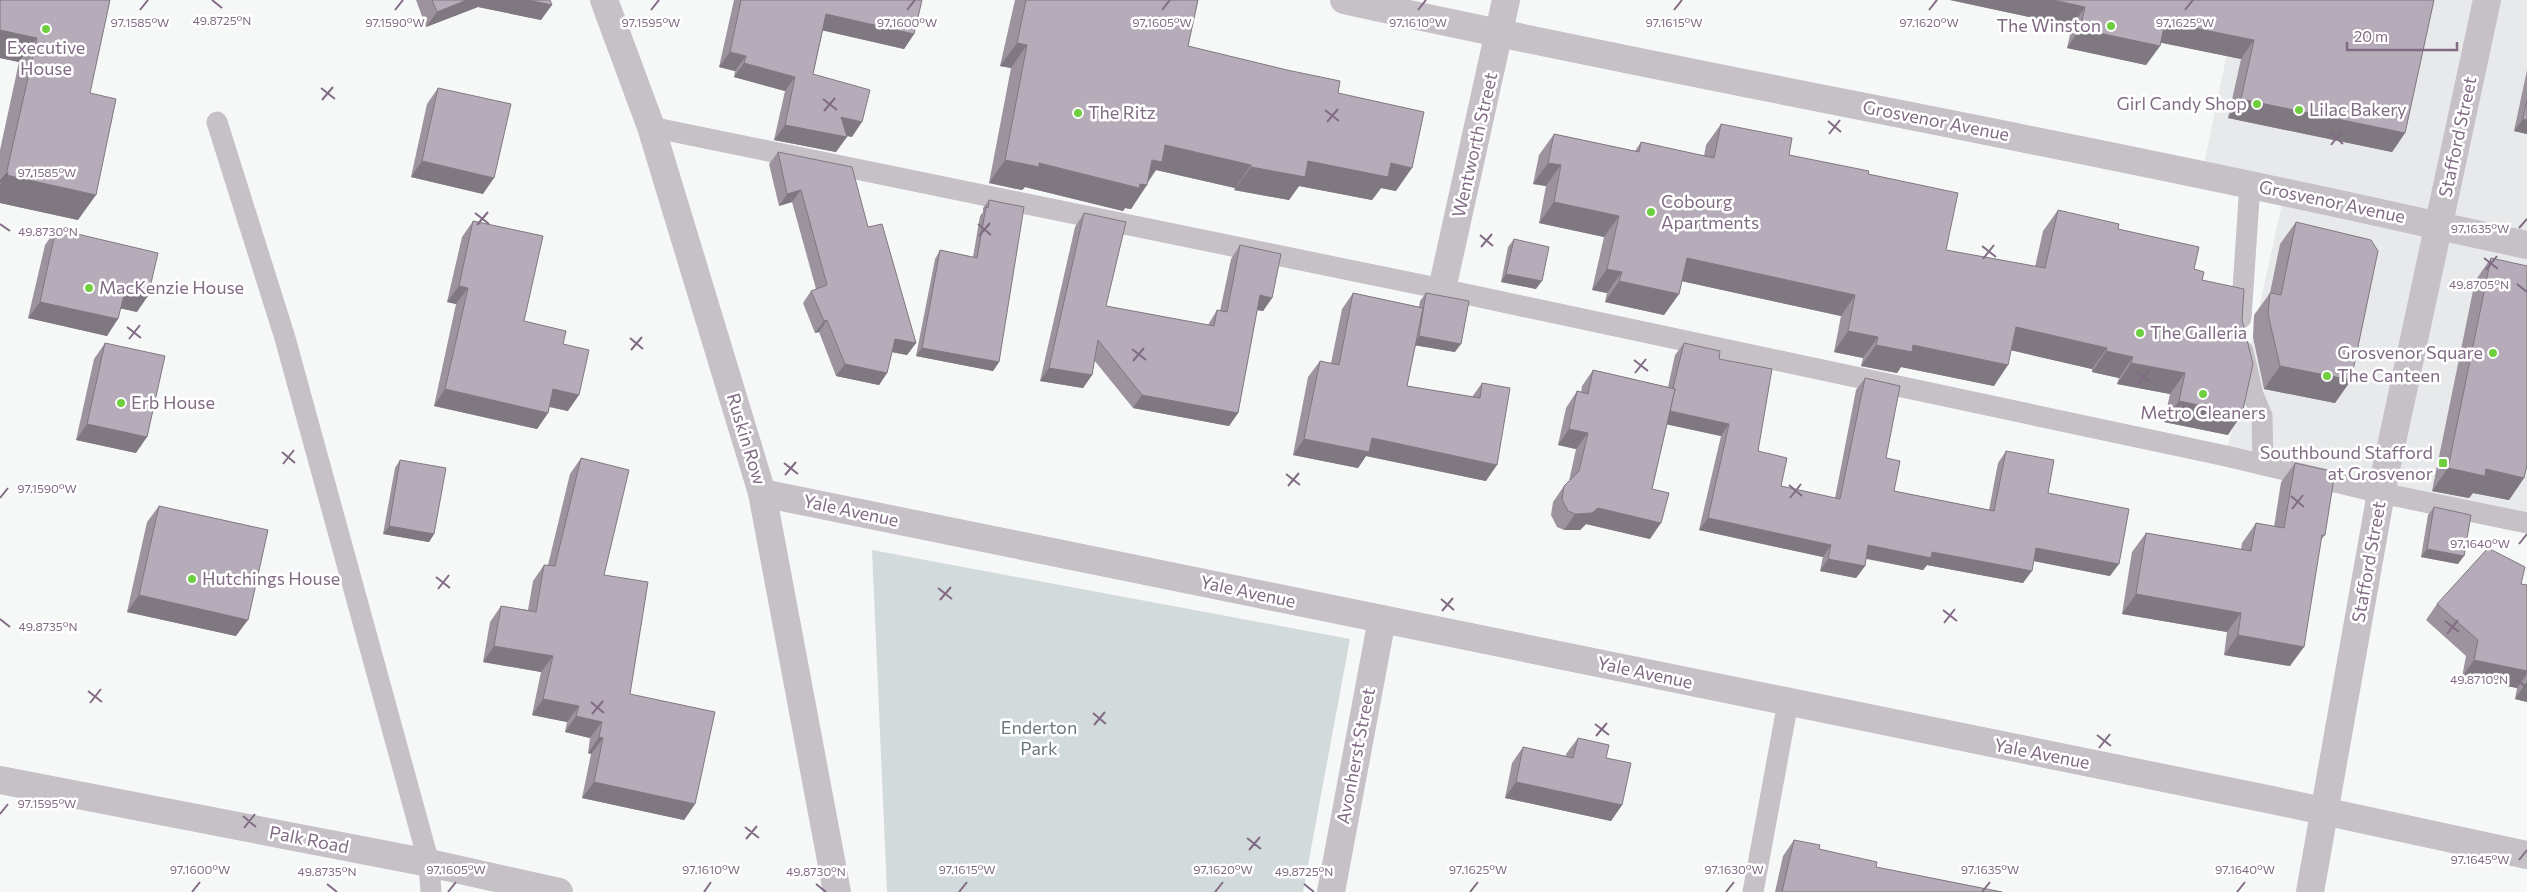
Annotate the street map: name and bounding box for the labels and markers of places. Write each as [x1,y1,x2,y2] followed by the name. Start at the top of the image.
[1996,14,2101,36] place label: The Winston
[2105,20,2117,32] marker: The Winston
[40,23,52,35] marker: Executive House
[7,36,85,79] place label: Executive House
[2116,92,2247,114] place label: Girl Candy Shop
[2251,98,2263,110] marker: Girl Candy Shop
[2309,98,2407,120] place label: Lilac Bakery
[1088,101,1156,123] place label: The Ritz
[2293,104,2305,116] marker: Lilac Bakery
[1072,107,1084,119] marker: The Ritz
[1661,190,1759,233] place label: Cobourg Apartments
[1645,206,1657,218] marker: Cobourg Apartments
[99,276,244,298] place label: MacKenzie House
[83,282,95,294] marker: MacKenzie House
[2150,321,2247,343] place label: The Galleria
[2134,327,2146,339] marker: The Galleria
[2337,341,2483,363] place label: Grosvenor Square
[2487,347,2499,359] marker: Grosvenor Square
[2337,364,2440,386] place label: The Canteen
[2321,370,2333,382] marker: The Canteen
[2197,388,2209,400] marker: Metro Cleaners
[131,391,215,413] place label: Erb House
[115,397,127,409] marker: Erb House
[2140,401,2266,423] place label: Metro Cleaners
[2260,441,2433,484] place label: Southbound Stafford at Grosvenor
[2437,457,2449,469] marker: Southbound Stafford at Grosvenor
[202,567,340,589] place label: Hutchings House
[186,573,198,585] marker: Hutchings House

